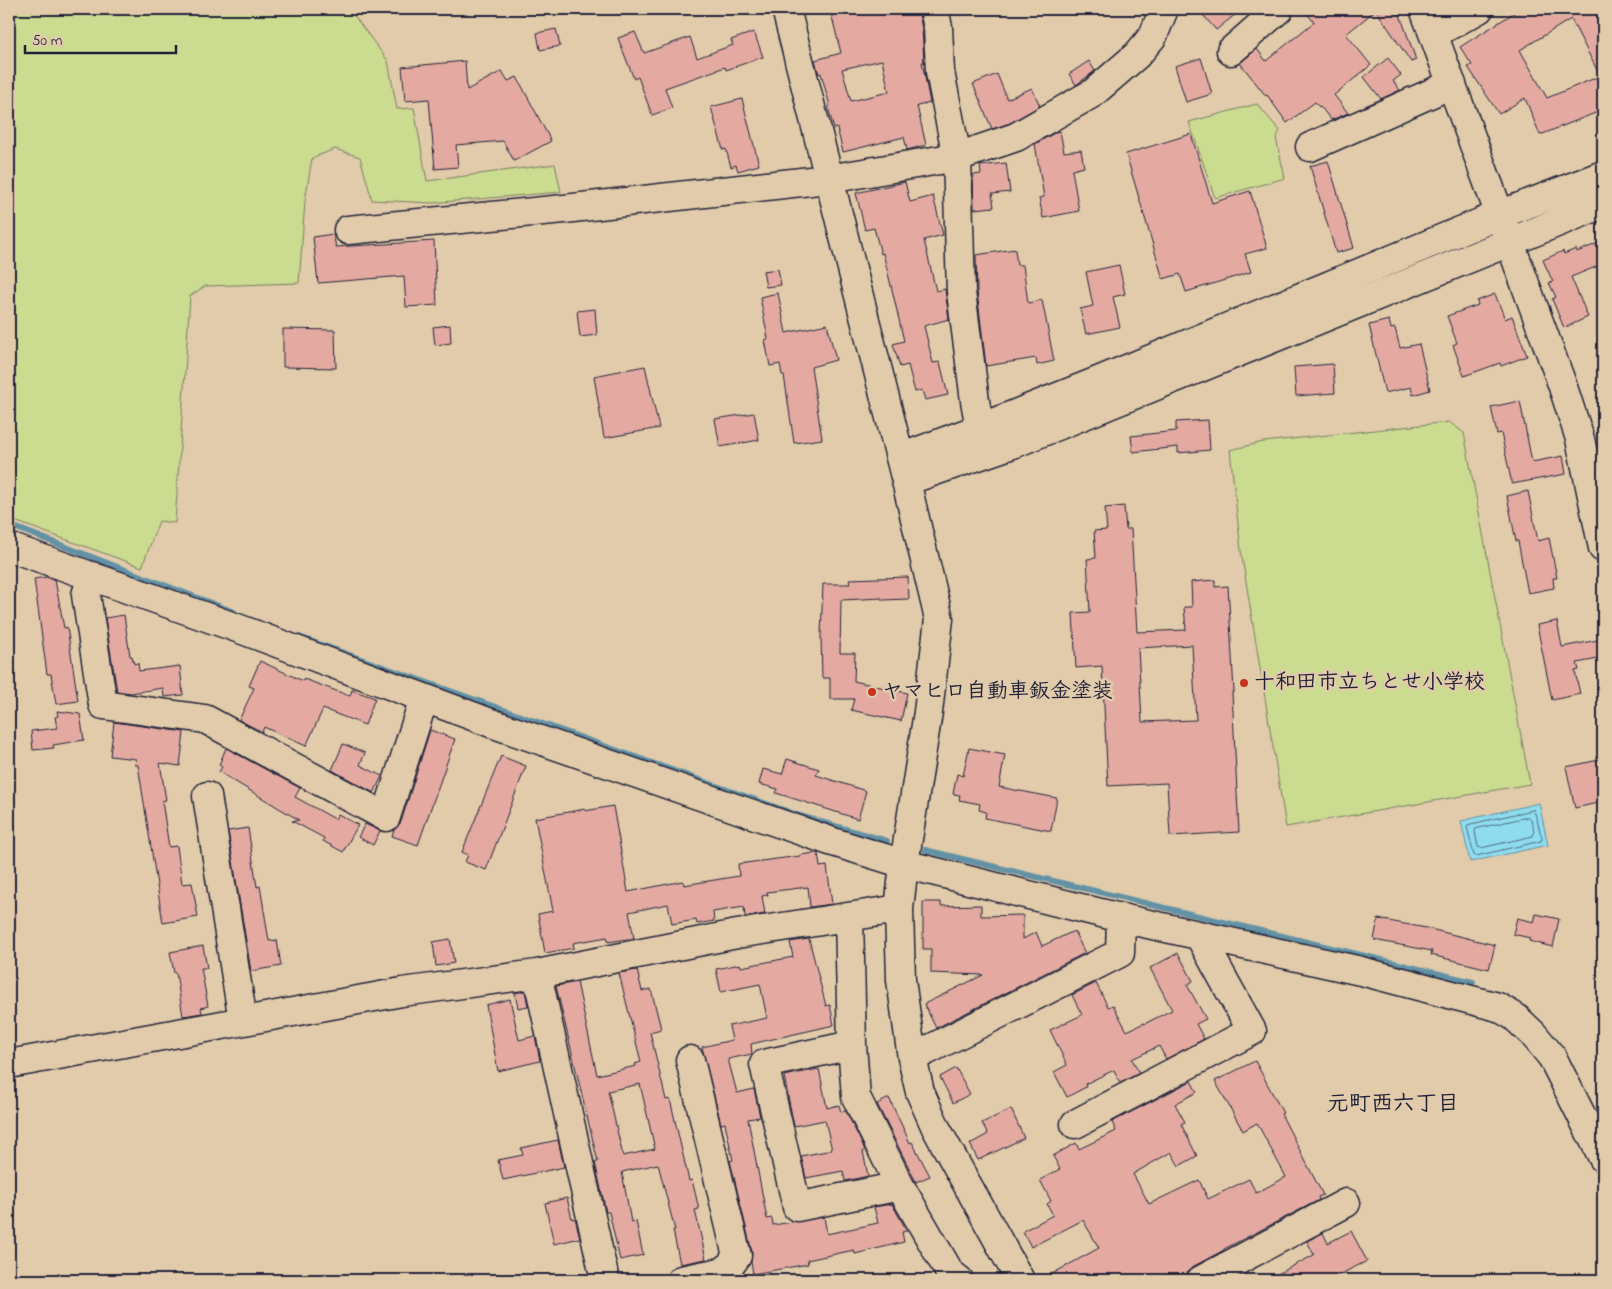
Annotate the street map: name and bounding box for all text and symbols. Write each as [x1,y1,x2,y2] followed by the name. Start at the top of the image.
[25,22,176,54] scale bar
[32,30,63,52] text: 50 m
[1254,668,1485,698] place label: 十和田市立ちとせ小学校
[882,677,1113,707] place label: ヤマヒロ自動車鈑金塗装
[1238,677,1250,689] marker: 十和田市立ちとせ小学校
[866,686,878,698] marker: ヤマヒロ自動車鈑金塗装
[1327,1089,1459,1121] district label: 元町西六丁目

